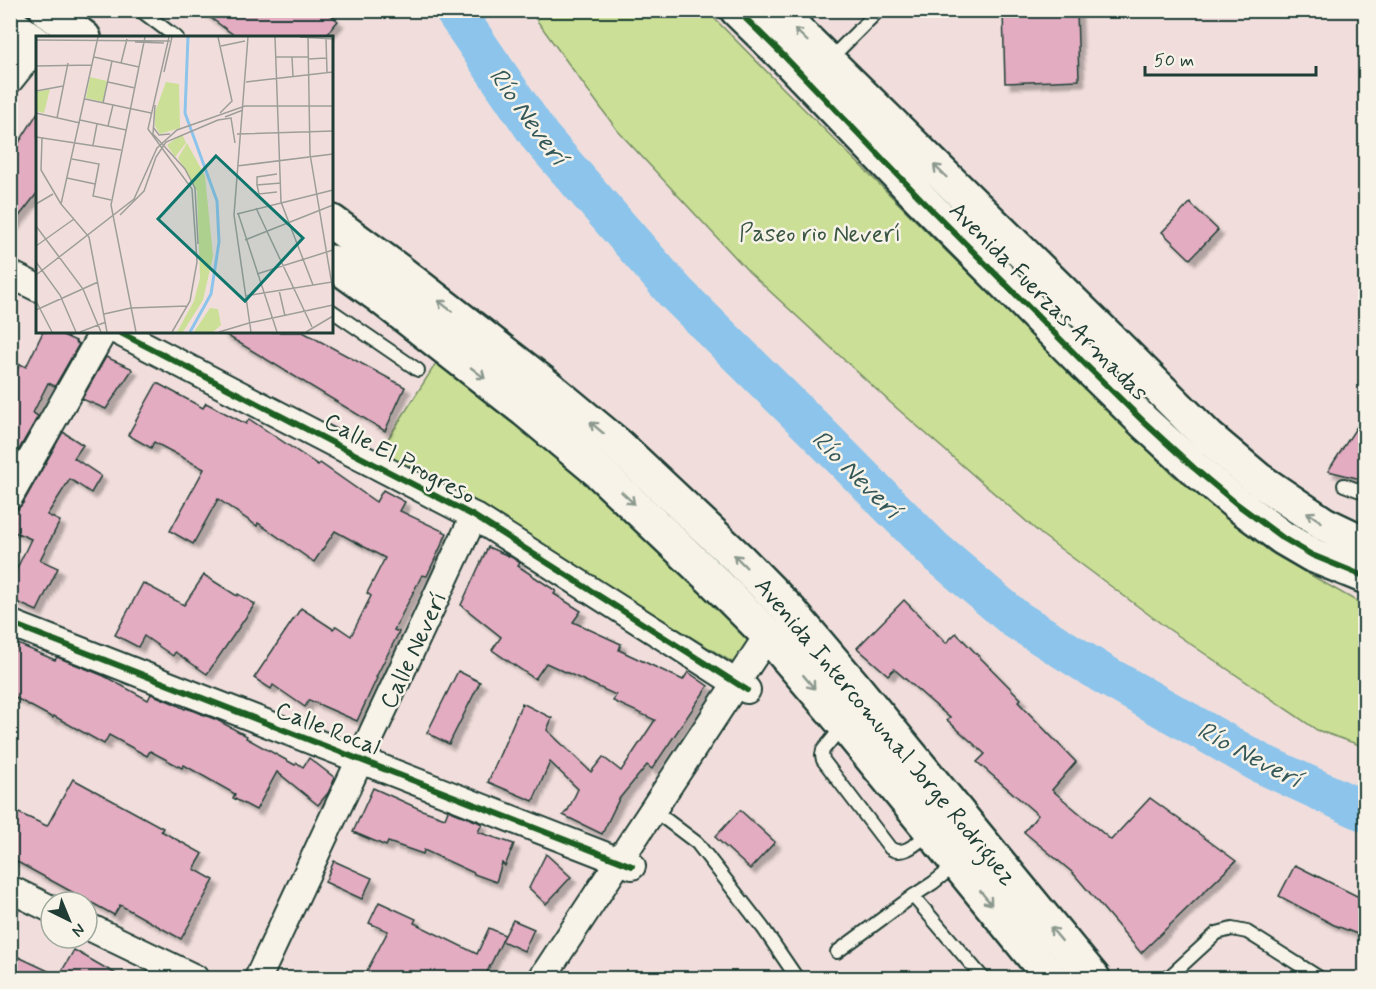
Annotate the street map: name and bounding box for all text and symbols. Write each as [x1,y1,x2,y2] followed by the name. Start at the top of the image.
[793,28,808,42] one-way arrow
[36,36,333,333] inset map
[1145,39,1316,77] scale bar
[1154,49,1194,73] text: 50 m
[480,61,576,175] water label: Río Neverí
[933,164,948,179] one-way arrow
[942,196,1155,409] street label: Avenida Fuerzas Armadas
[739,219,901,250] park label: Paseo rio Neverí
[437,300,453,313] one-way arrow
[470,367,486,380] one-way arrow
[318,406,480,512] street label: Calle El Progreso
[590,421,605,435] one-way arrow
[803,423,910,530] water label: Río Neverí
[620,491,635,505] one-way arrow
[1306,511,1322,523] one-way arrow
[732,553,747,568] one-way arrow
[744,572,1023,894] street label: Avenida Intercomunal Jorge Rodriguez
[374,587,455,714] street label: Calle Neverí
[802,674,815,690] one-way arrow
[271,695,384,763] street label: Calle Rocal
[1191,714,1310,799] water label: Río Neverí
[39,890,99,950] north arrow
[979,890,992,906] one-way arrow
[67,919,89,941] text: N
[1049,926,1062,942] one-way arrow

